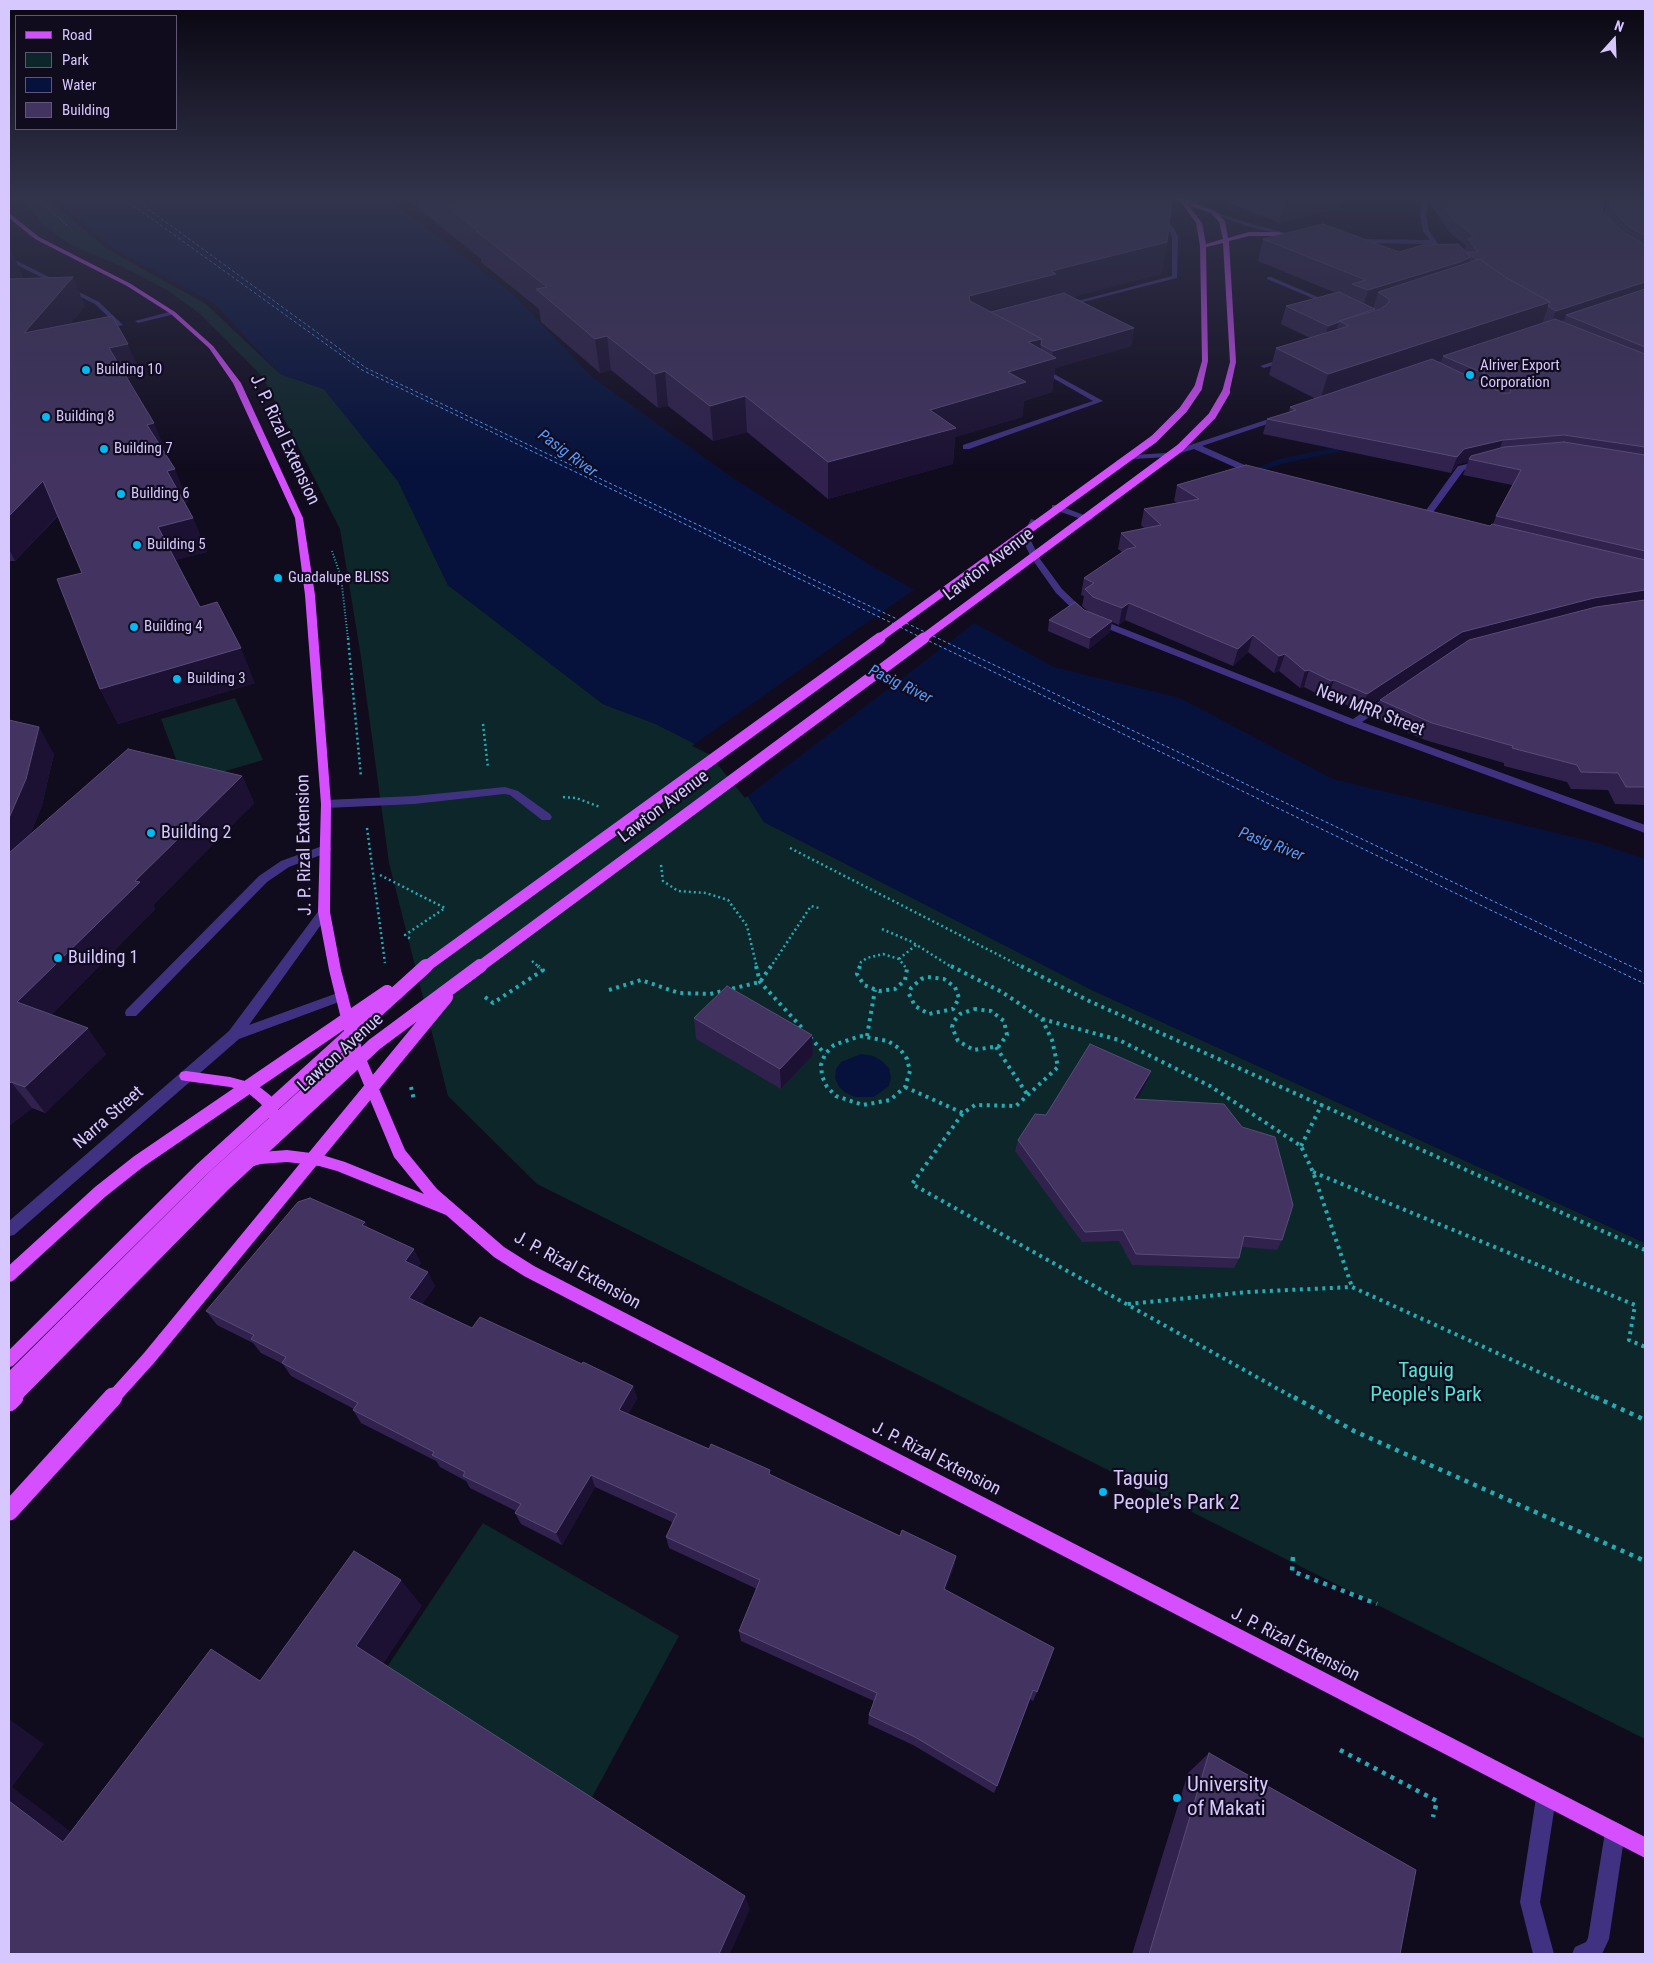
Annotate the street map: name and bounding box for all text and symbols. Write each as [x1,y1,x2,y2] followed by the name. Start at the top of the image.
[15,15,178,130] legend
[1589,15,1639,65] north arrow
[1612,17,1626,35] text: N
[62,26,92,44] text: Road
[62,51,89,69] text: Park
[62,76,96,94] text: Water
[62,101,110,119] text: Building
[1480,357,1560,392] place label: Alriver Export Corporation
[96,361,162,379] place label: Building 10
[80,364,92,376] marker: Building 10
[1464,369,1476,381] marker: Alriver Export Corporation
[244,371,324,509] street label: J. P. Rizal Extension
[56,408,115,426] place label: Building 8
[40,411,52,423] marker: Building 8
[534,426,600,482] water label: Pasig River
[114,440,173,458] place label: Building 7
[98,443,110,455] marker: Building 7
[131,485,190,503] place label: Building 6
[115,488,127,500] marker: Building 6
[939,524,1039,606] street label: Lawton Avenue
[147,536,206,554] place label: Building 5
[131,539,143,551] marker: Building 5
[288,569,389,587] place label: Guadalupe BLISS
[272,572,284,584] marker: Guadalupe BLISS
[144,618,203,636] place label: Building 4
[128,621,140,633] marker: Building 4
[865,661,935,709] water label: Pasig River
[187,670,246,688] place label: Building 3
[171,673,183,685] marker: Building 3
[1313,680,1427,742] street label: New MRR Street
[614,766,714,848] street label: Lawton Avenue
[293,774,317,916] street label: J. P. Rizal Extension
[161,822,231,844] place label: Building 2
[1236,824,1306,866] water label: Pasig River
[145,827,157,839] marker: Building 2
[68,947,138,969] place label: Building 1
[52,952,64,964] marker: Building 1
[294,1009,388,1097] street label: Lawton Avenue
[70,1082,148,1154] street label: Narra Street
[510,1227,644,1315] street label: J. P. Rizal Extension
[1370,1359,1482,1409] park label: Taguig People's Park
[868,1417,1004,1501] street label: J. P. Rizal Extension
[1113,1467,1240,1517] place label: Taguig People's Park 2
[1097,1486,1109,1498] marker: Taguig People's Park 2
[1227,1603,1363,1687] street label: J. P. Rizal Extension
[1187,1773,1268,1823] place label: University of Makati
[1171,1792,1183,1804] marker: University of Makati

